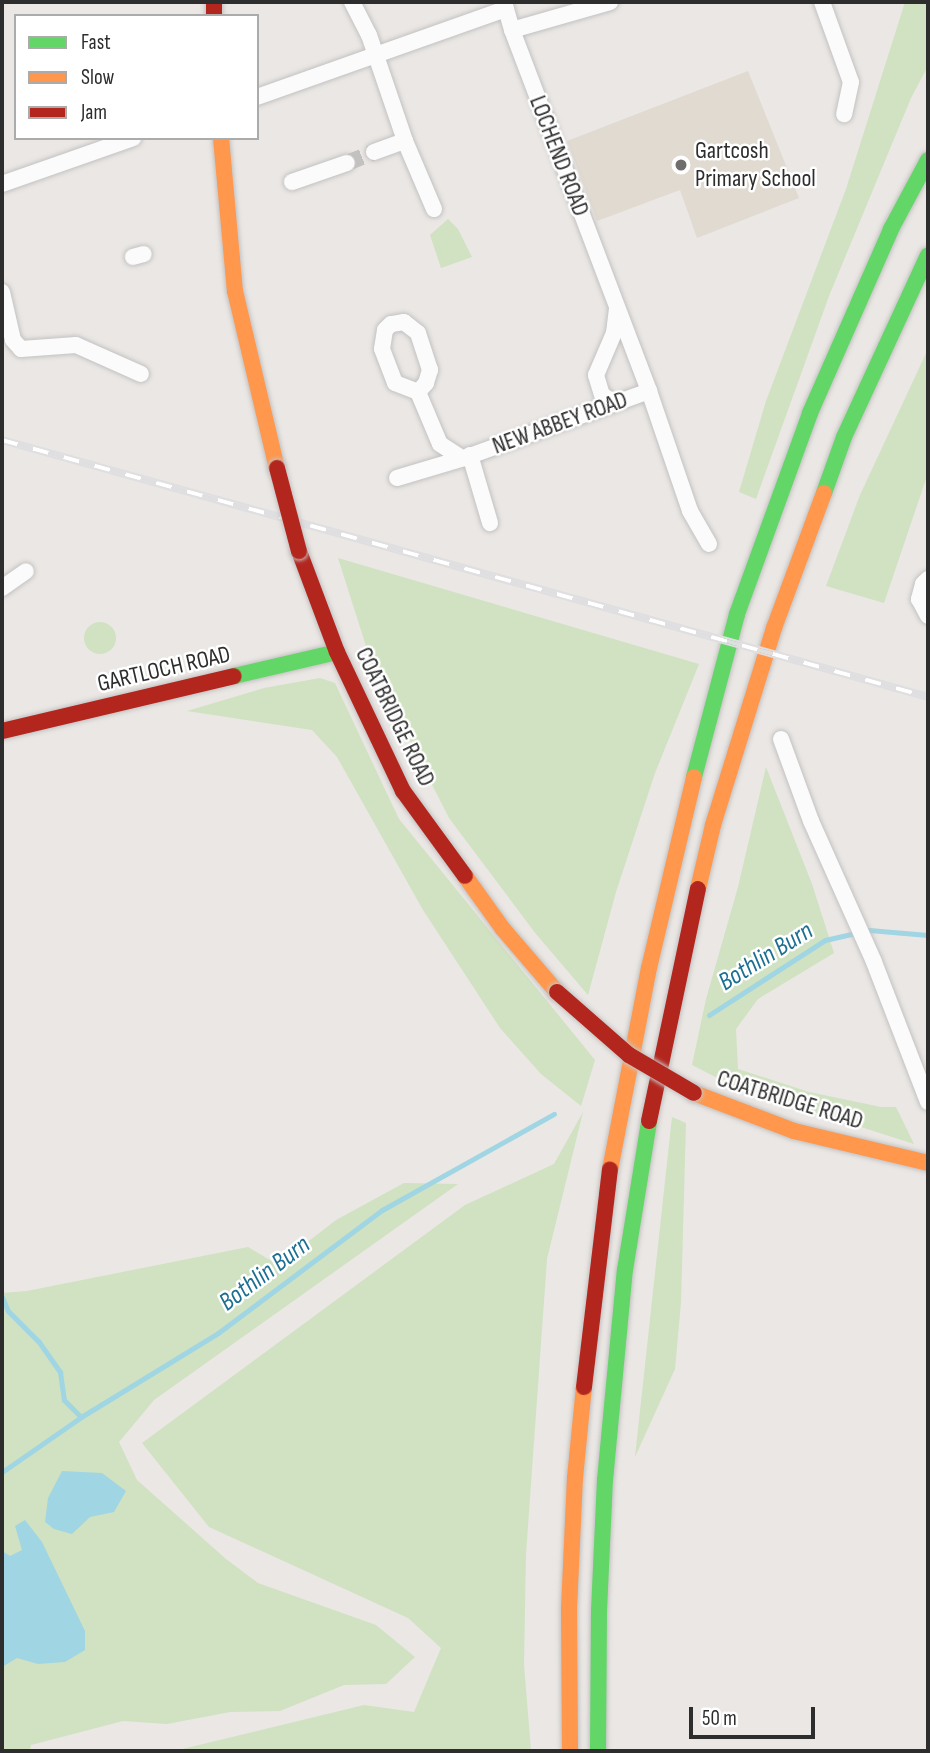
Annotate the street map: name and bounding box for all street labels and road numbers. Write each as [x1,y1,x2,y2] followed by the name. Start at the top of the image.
[523,92,595,220] street label: LOCHEND ROAD
[489,385,631,461] street label: NEW ABBEY ROAD
[95,640,233,698] street label: GARTLOCH ROAD
[349,643,441,791] street label: COATBRIDGE ROAD
[714,1064,866,1136] street label: COATBRIDGE ROAD

